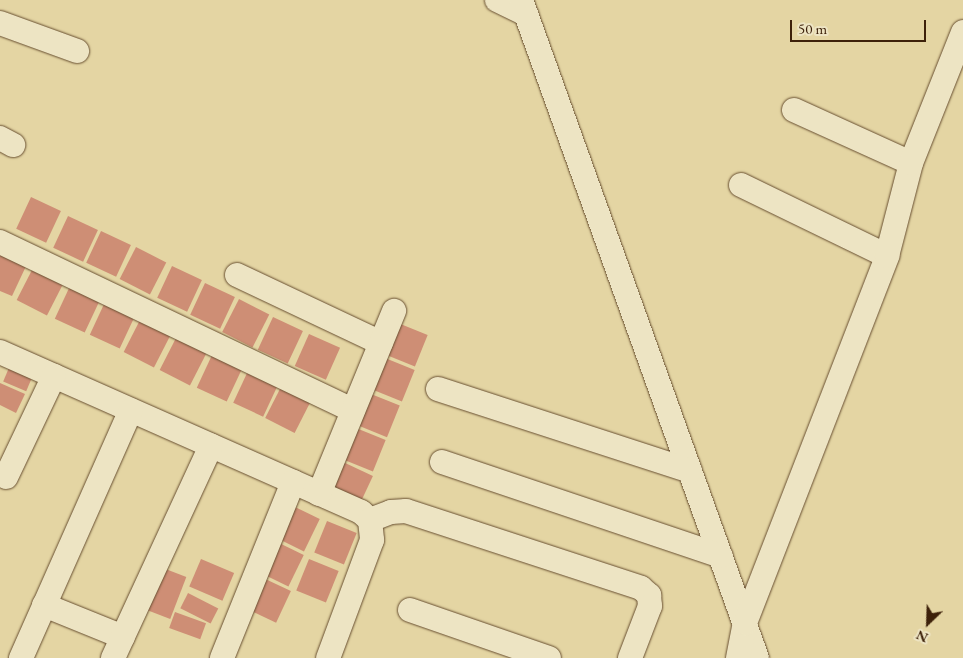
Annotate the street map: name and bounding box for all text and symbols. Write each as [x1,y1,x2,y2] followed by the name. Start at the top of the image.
[793,10,929,42] scale bar
[798,19,827,38] text: 50 m
[903,598,953,648] north arrow
[913,626,931,647] text: N

